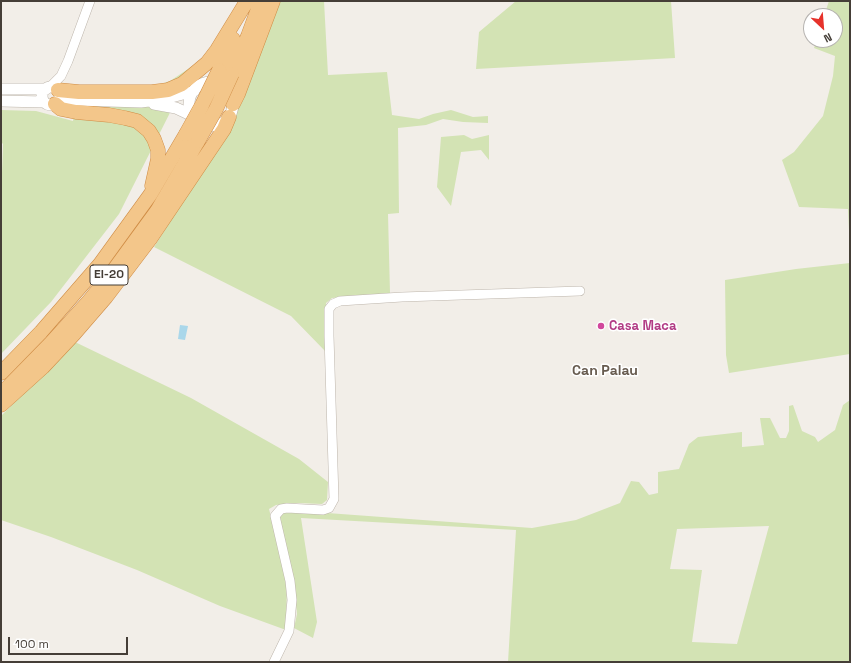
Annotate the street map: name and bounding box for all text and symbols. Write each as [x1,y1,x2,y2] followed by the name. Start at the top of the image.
[803,8,843,48] north arrow
[821,30,834,46] text: N
[90,265,128,285] road number: EI-20
[609,318,676,334] place label: Casa Maca
[596,321,606,331] marker: Casa Maca
[572,363,638,379] district label: Can Palau
[10,629,130,655] scale bar
[15,636,49,652] text: 100 m

